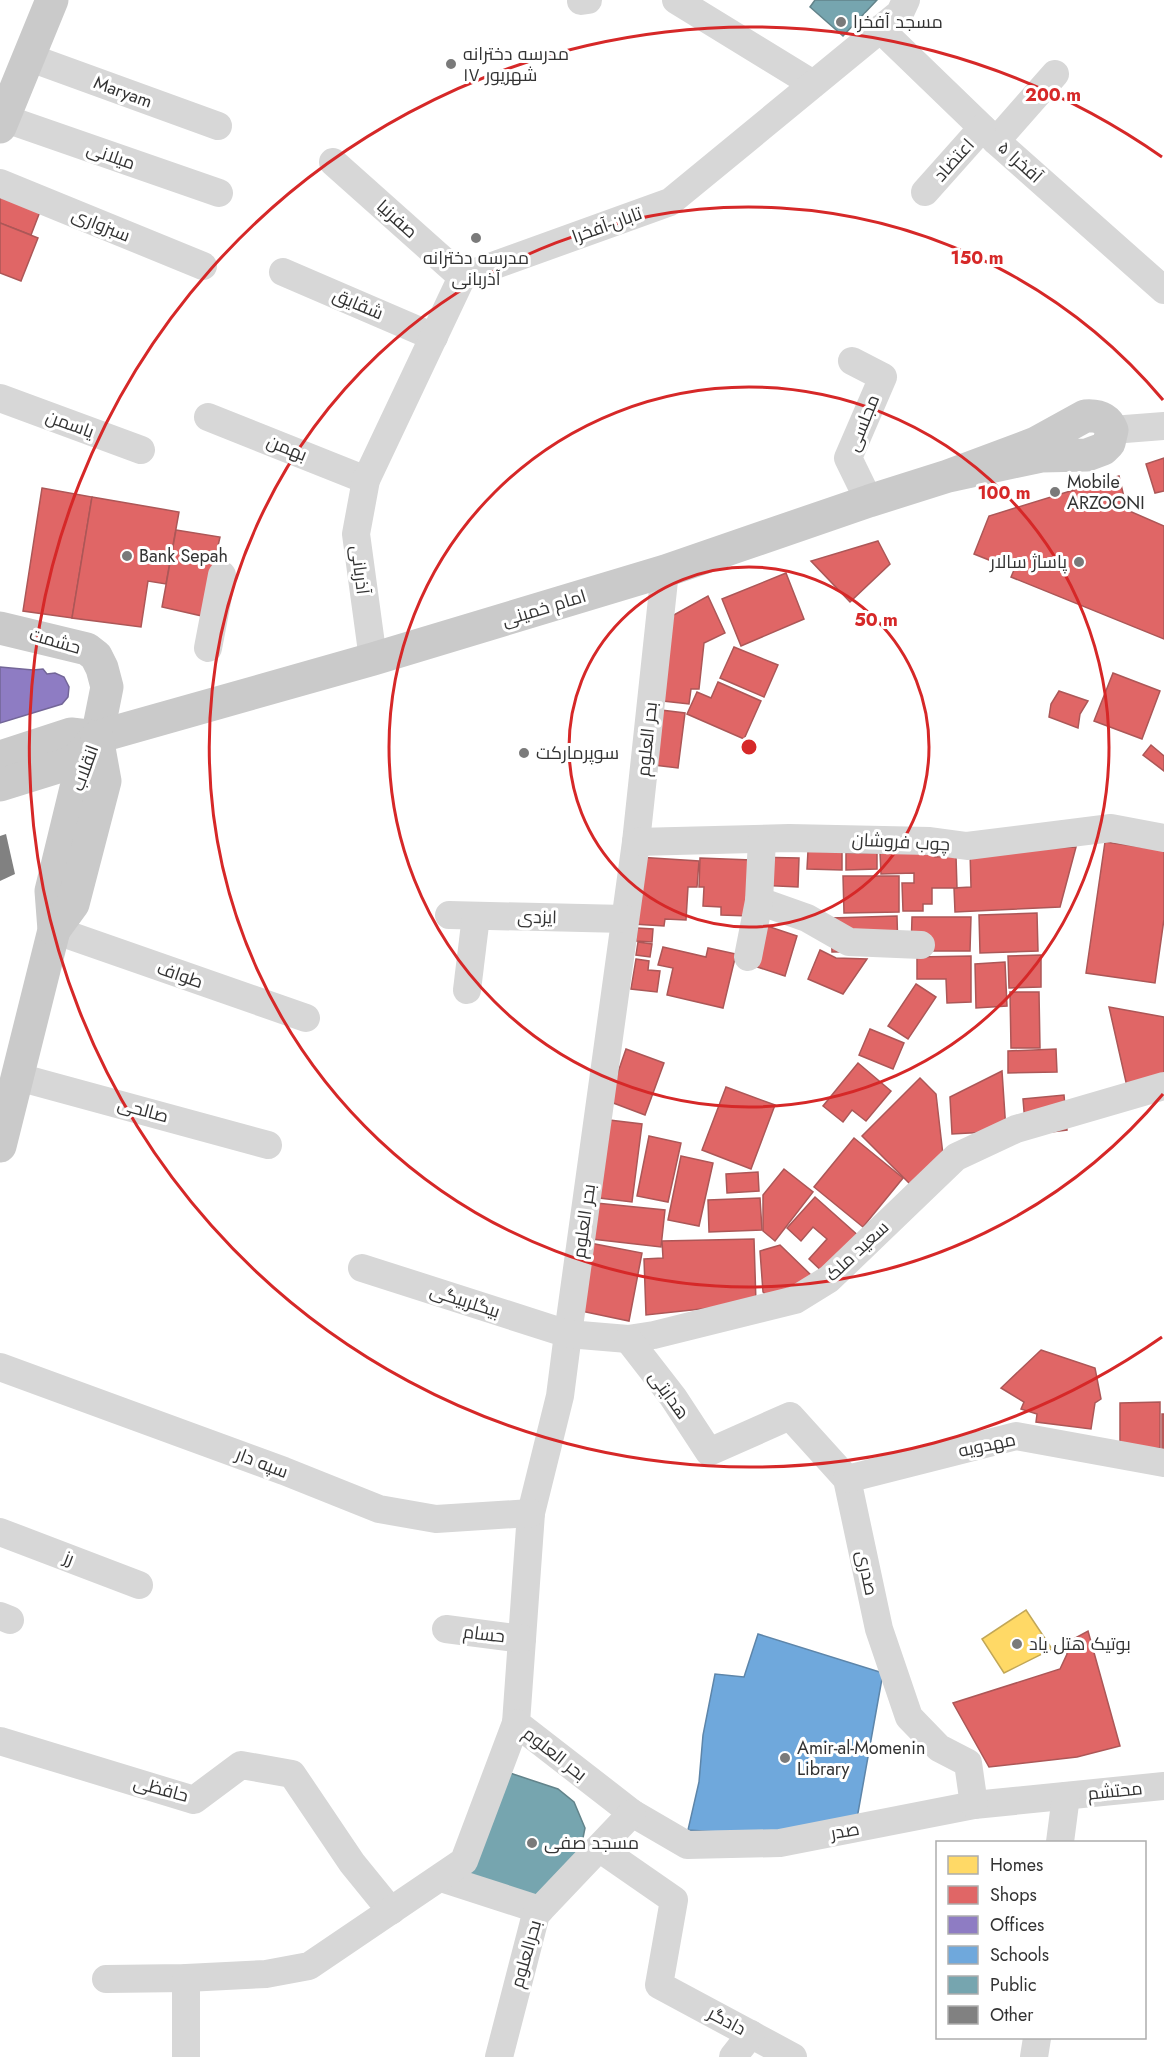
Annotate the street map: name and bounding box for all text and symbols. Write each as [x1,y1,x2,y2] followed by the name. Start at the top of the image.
[853,9,943,35] place label: مسجد آفخرا
[834,15,848,29] marker: مسجد آفخرا
[463,41,569,88] place label: مدرسه دخترانه ۱۷ شهریور
[444,57,458,71] marker: مدرسه دخترانه ۱۷ شهریور
[90,69,156,115] street label: Maryam
[1025,82,1081,108] text: 200 m
[928,133,980,187] street label: اعتضاد
[992,135,1048,189] street label: آفخرا ۵
[83,136,139,176] street label: میلانی
[371,194,423,244] street label: صفرنیا
[568,200,646,250] street label: تابان-آفخرا
[68,202,134,248] street label: سبزواری
[469,231,483,245] marker: مدرسه دخترانه آذربانی
[423,245,529,292] place label: مدرسه دخترانه آذربانی
[951,245,1003,271] text: 150 m
[329,282,387,326] street label: شقایق
[840,391,886,455] street label: مجلسی
[42,403,98,445] street label: یاسمن
[263,428,311,468] street label: بهمن
[1067,469,1145,516] place label: Mobile ARZOONI
[977,480,1031,506] text: 100 m
[1048,485,1062,499] marker: Mobile ARZOONI
[139,543,228,569] place label: Bank Sepah
[344,544,376,596] street label: آذربانی
[120,549,134,563] marker: Bank Sepah
[989,549,1067,575] place label: پاساژ سالار
[1072,555,1086,569] marker: پاساژ سالار
[499,583,589,633] street label: امام خمینی
[854,607,898,633] text: 50 m
[26,621,84,661] street label: حشمت
[630,700,664,778] street label: بحر العلوم
[739,737,759,757] centre of rings
[536,740,619,766] place label: سوپرمارکت
[65,741,105,795] street label: انقلاب
[517,746,531,760] marker: سوپرمارکت
[851,826,951,858] street label: چوب فروشان
[517,904,557,930] street label: ایزدی
[153,955,207,995] street label: طواف
[115,1091,171,1129] street label: صالحی
[566,1182,602,1260] street label: بحر العلوم
[819,1215,895,1287] street label: سعید ملک
[426,1277,504,1325] street label: بیگلربیگی
[642,1365,696,1425] street label: هدایتی
[956,1426,1018,1464] street label: مهدویه
[231,1441,292,1485] street label: سپه دار
[59,1544,78,1572] street label: رز
[850,1548,884,1598] street label: صدری
[462,1619,506,1649] street label: حسام
[1029,1631,1131,1657] place label: بوتیک هتل یاد
[1010,1637,1024,1651] marker: بوتیک هتل یاد
[517,1721,593,1787] street label: بحر العلوم
[797,1735,925,1782] place label: Amir-al-Momenin Library
[778,1751,792,1765] marker: Amir-al-Momenin Library
[131,1769,191,1809] street label: حافظی
[1086,1775,1144,1807] street label: محتشم
[827,1816,862,1847] street label: صدر
[544,1830,639,1856] place label: مسجد صفی
[525,1836,539,1850] marker: مسجد صفی
[936,1841,1146,2039] legend
[990,1852,1043,1878] text: Homes
[990,1882,1037,1908] text: Shops
[990,1912,1044,1938] text: Offices
[504,1917,548,1991] street label: بحرالعلوم
[990,1942,1049,1968] text: Schools
[990,1972,1037,1998] text: Public
[702,2000,751,2042] street label: دادگر
[990,2002,1034,2028] text: Other

